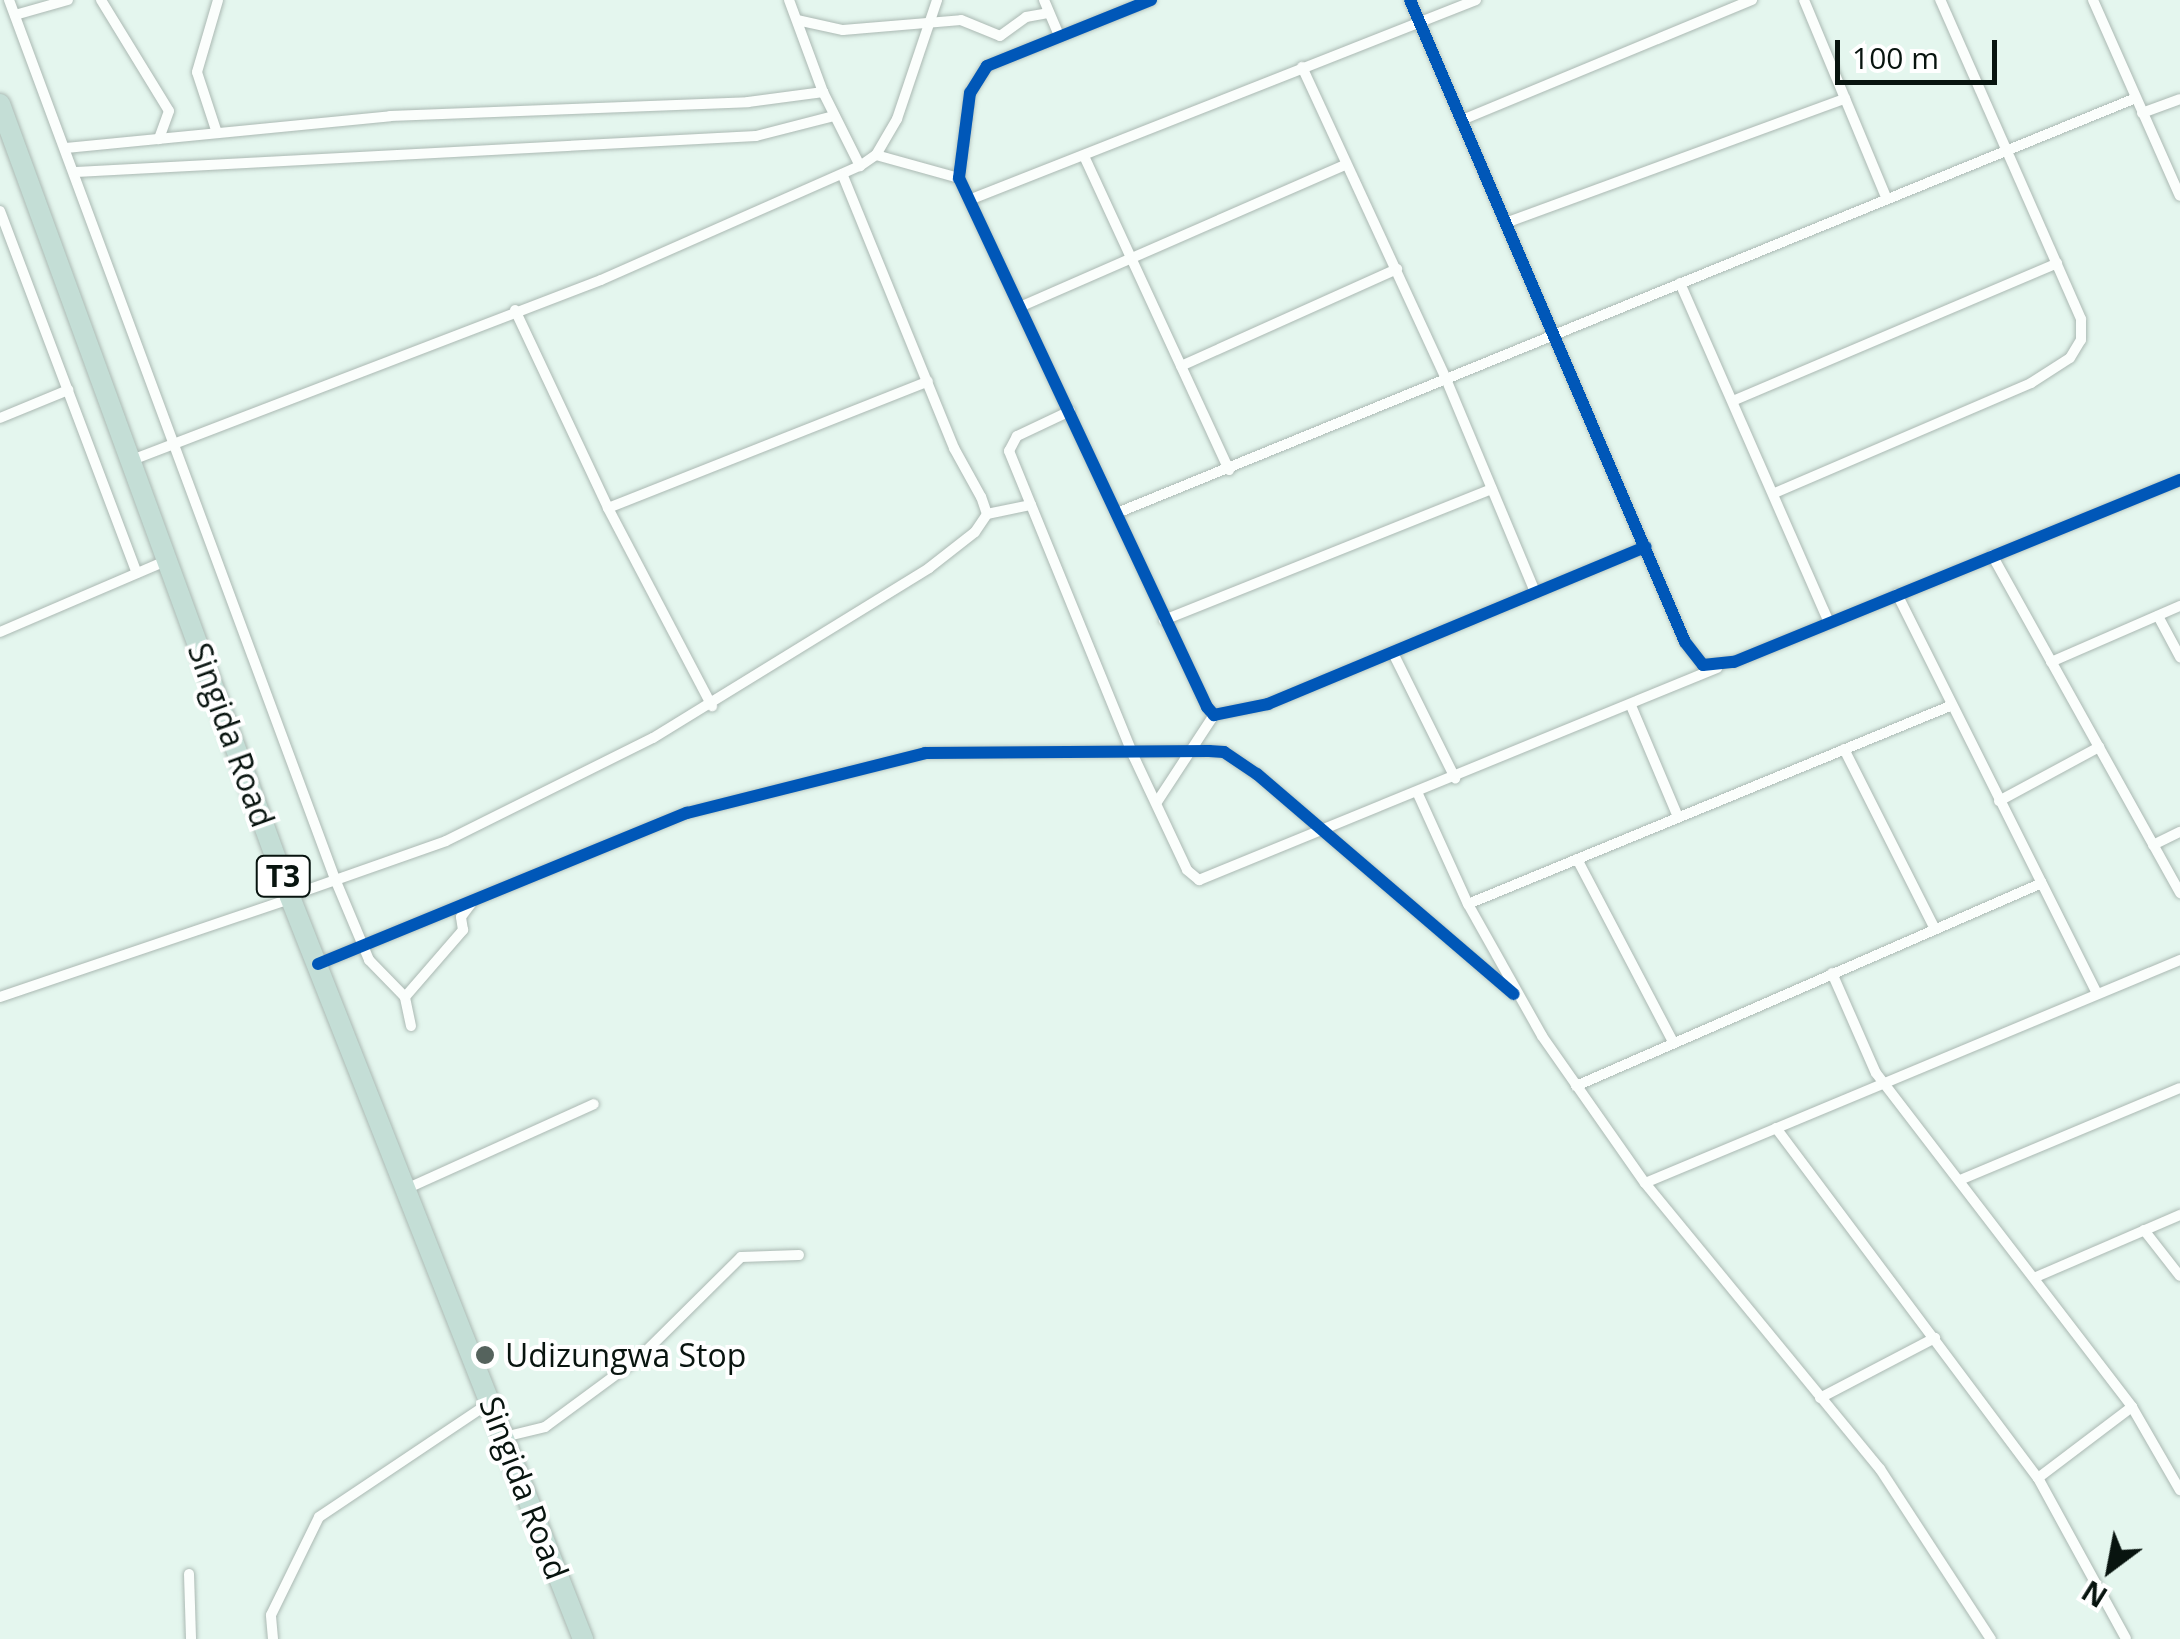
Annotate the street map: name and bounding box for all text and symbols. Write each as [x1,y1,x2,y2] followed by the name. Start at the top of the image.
[1840,20,2002,82] scale bar
[1852,37,1939,78] text: 100 m
[180,638,282,832] street label: Singida Road
[256,851,310,901] road number: T3
[505,1336,746,1374] place label: Udizungwa Stop
[474,1344,496,1366] marker: Udizungwa Stop
[472,1391,576,1585] street label: Singida Road
[2060,1519,2160,1619] north arrow
[2074,1572,2114,1617] text: N

